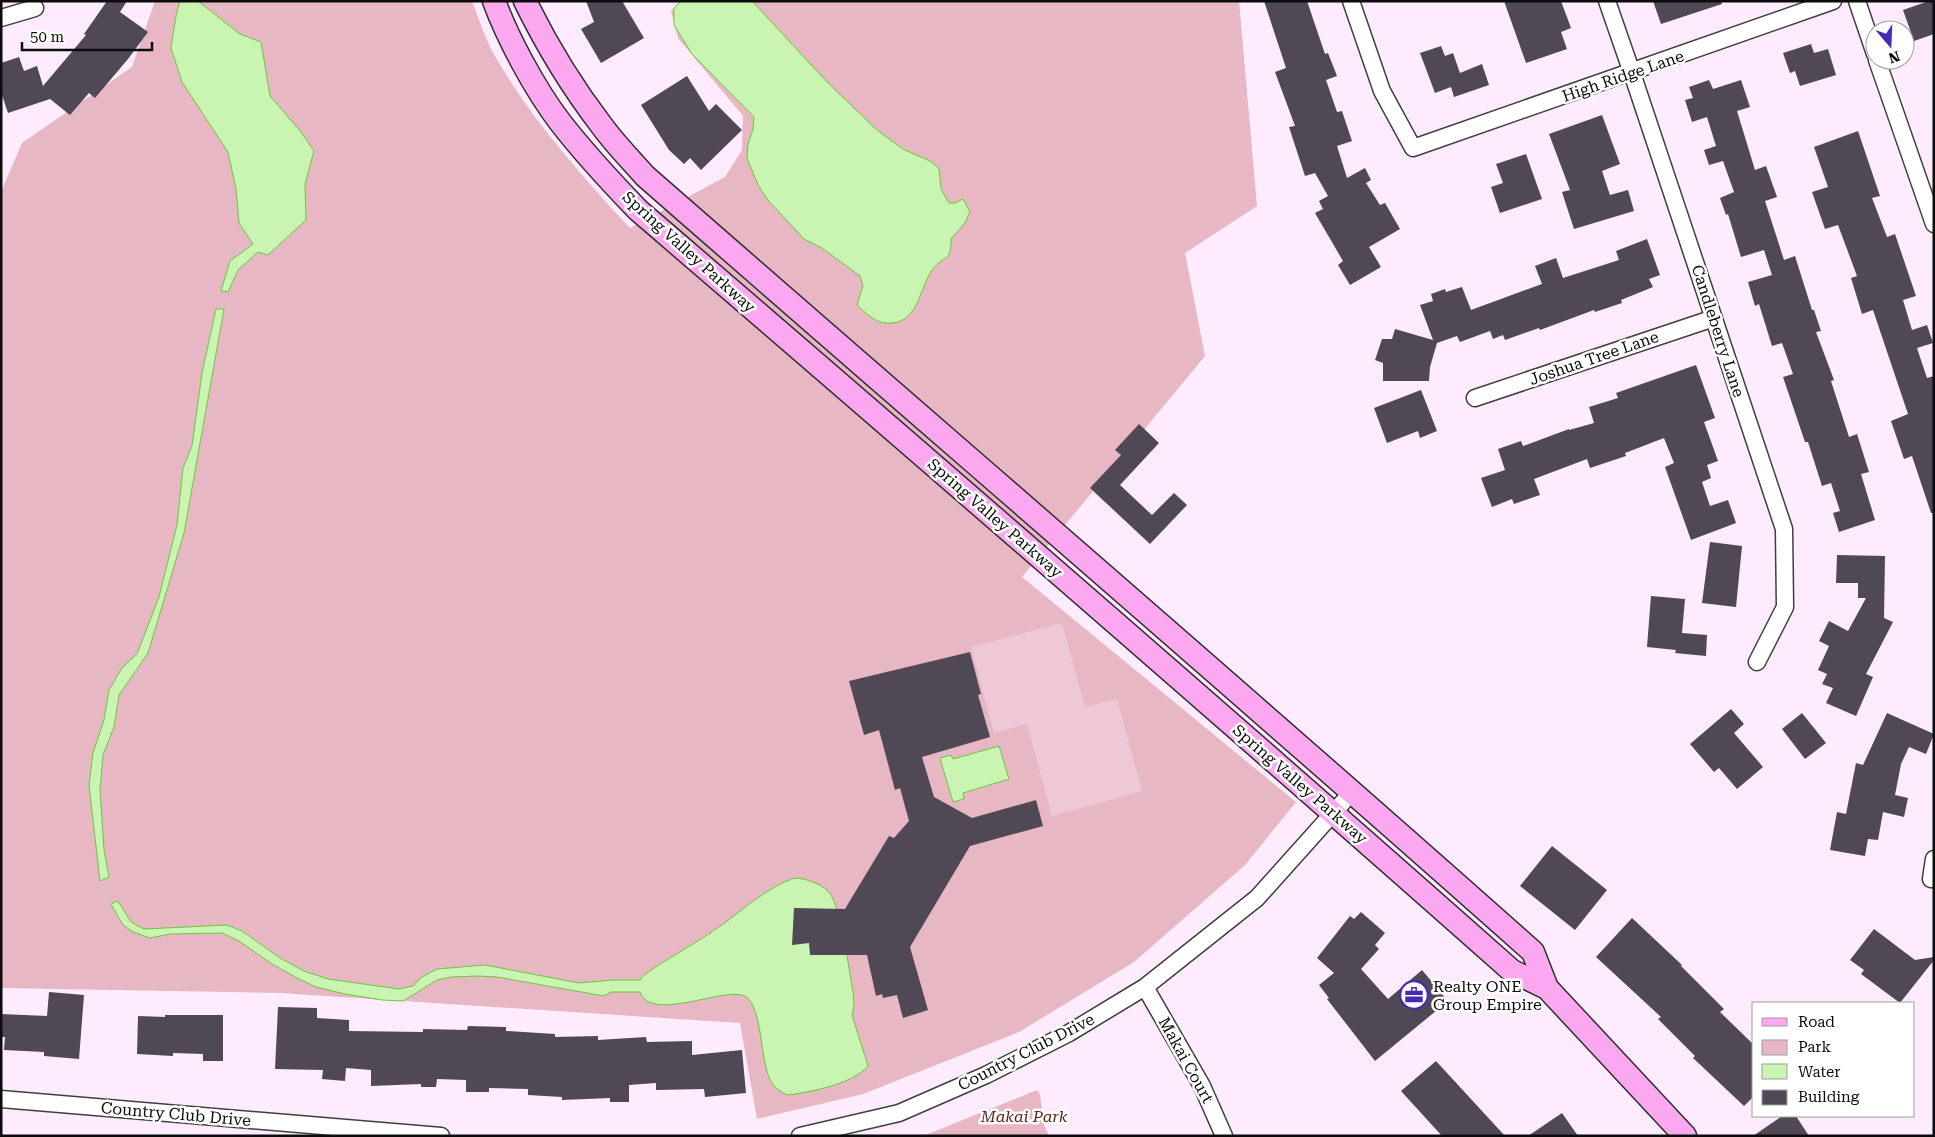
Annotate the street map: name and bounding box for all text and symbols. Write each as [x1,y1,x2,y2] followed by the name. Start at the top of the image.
[22,20,152,52] scale bar
[1865,20,1915,70] north arrow
[30,28,65,46] text: 50 m
[1560,46,1687,106] street label: High Ridge Lane
[1886,48,1902,67] text: N
[619,187,760,317] street label: Spring Valley Parkway
[1688,262,1748,400] street label: Candleberry Lane
[1527,327,1661,389] street label: Joshua Tree Lane
[924,454,1067,582] street label: Spring Valley Parkway
[1229,720,1372,848] street label: Spring Valley Parkway
[1433,977,1542,1014] place label: Realty ONE Group Empire
[1399,980,1429,1010] office icon: Realty ONE Group Empire
[1752,1002,1915,1117] legend
[955,1009,1098,1095] street label: Country Club Drive
[1798,1013,1835,1031] text: Road
[1155,1014,1217,1106] street label: Makai Court
[1798,1038,1832,1056] text: Park
[1798,1063,1840,1081] text: Water
[1798,1088,1860,1106] text: Building
[100,1098,252,1130] street label: Country Club Drive
[980,1107,1068,1126] park label: Makai Park

